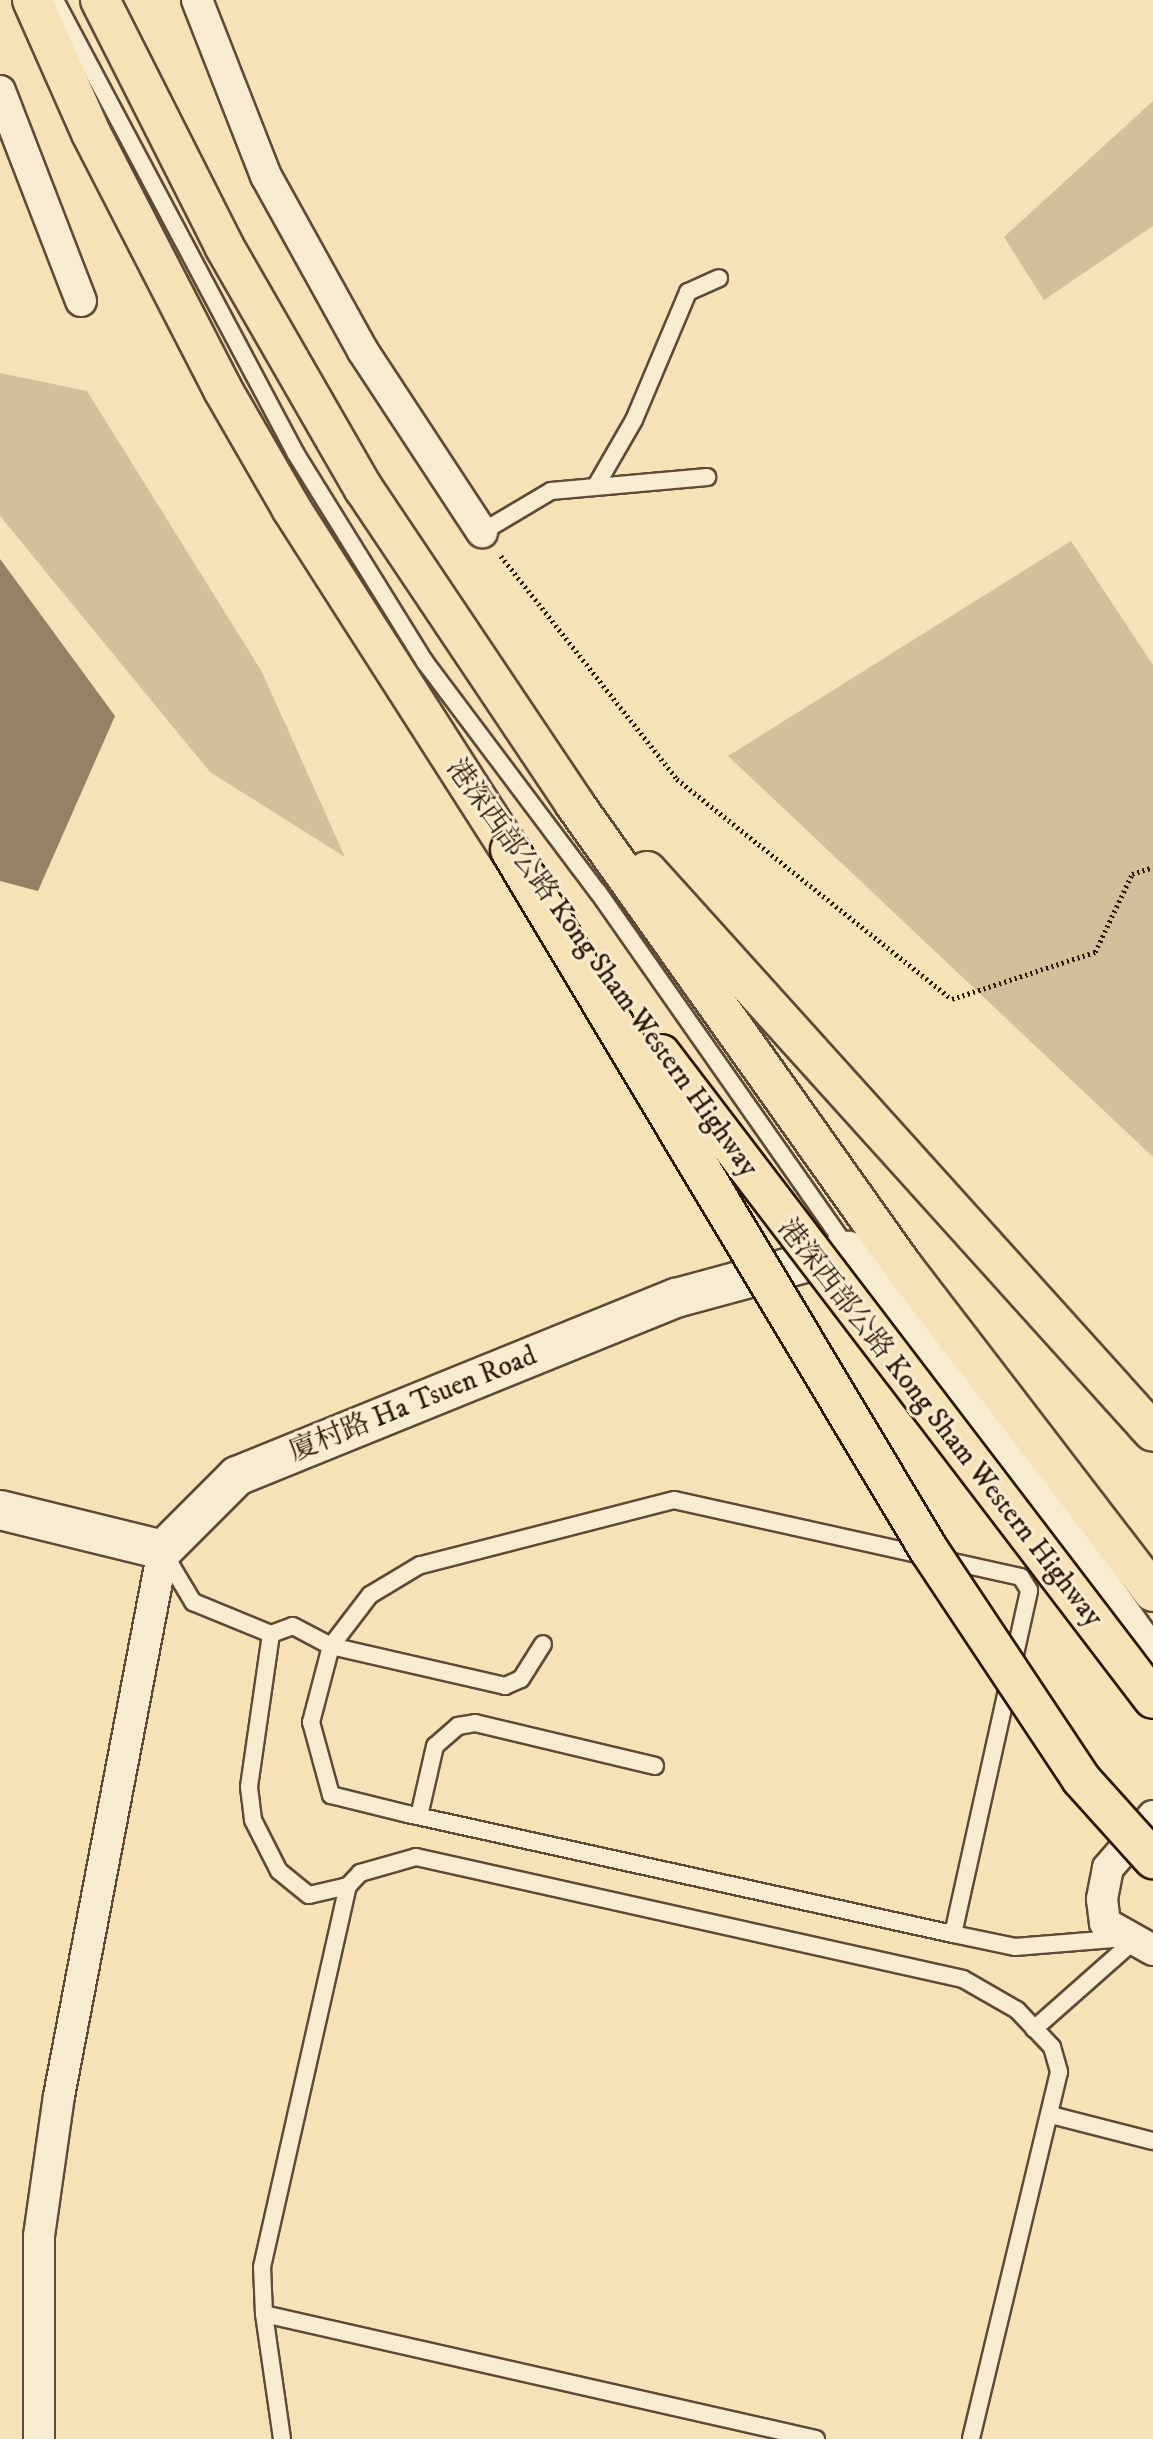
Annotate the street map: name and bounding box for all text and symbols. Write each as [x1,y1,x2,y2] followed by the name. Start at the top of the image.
[439,753,765,1183] street label: 港深西部公路 Kong Sham Western Highway
[770,1212,1110,1634] street label: 港深西部公路 Kong Sham Western Highway
[285,1339,541,1469] street label: 廈村路 Ha Tsuen Road

